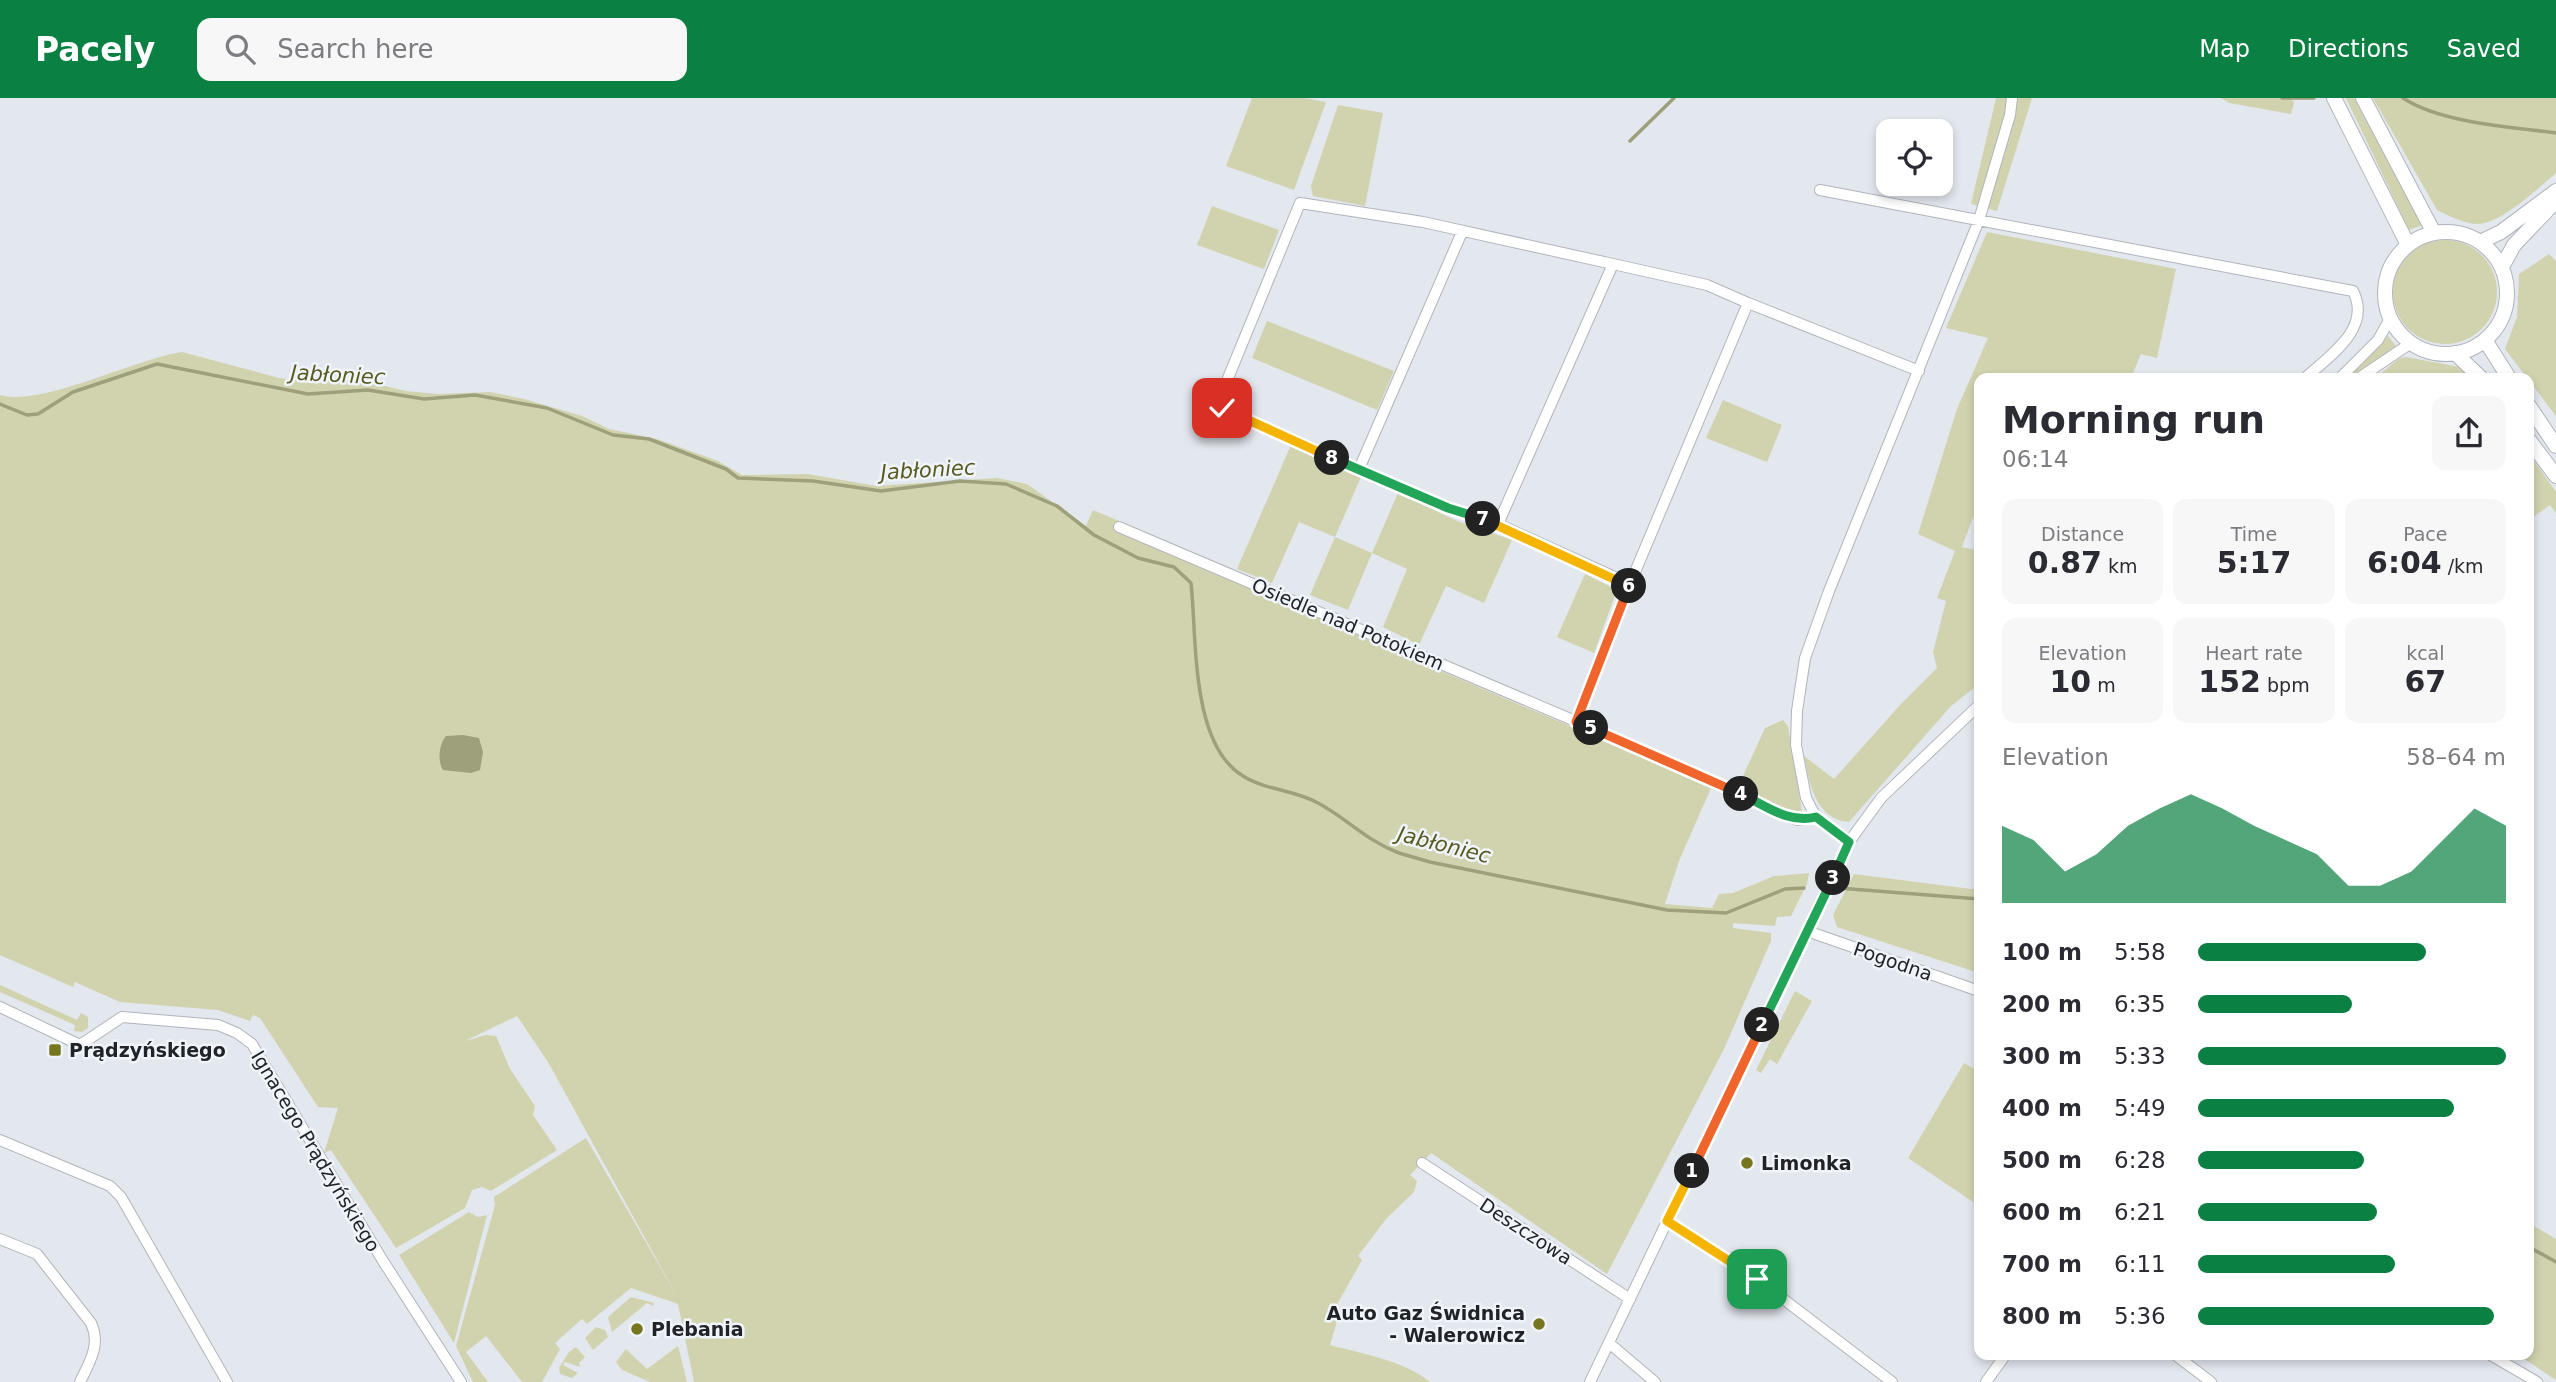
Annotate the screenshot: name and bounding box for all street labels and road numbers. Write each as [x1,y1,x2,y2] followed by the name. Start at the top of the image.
[1249,574,1447,674] street label: Osiedle nad Potokiem
[1851,937,1935,985] street label: Pogodna
[247,1046,385,1256] street label: Ignacego Prądzyńskiego
[1476,1193,1576,1269] street label: Deszczowa

